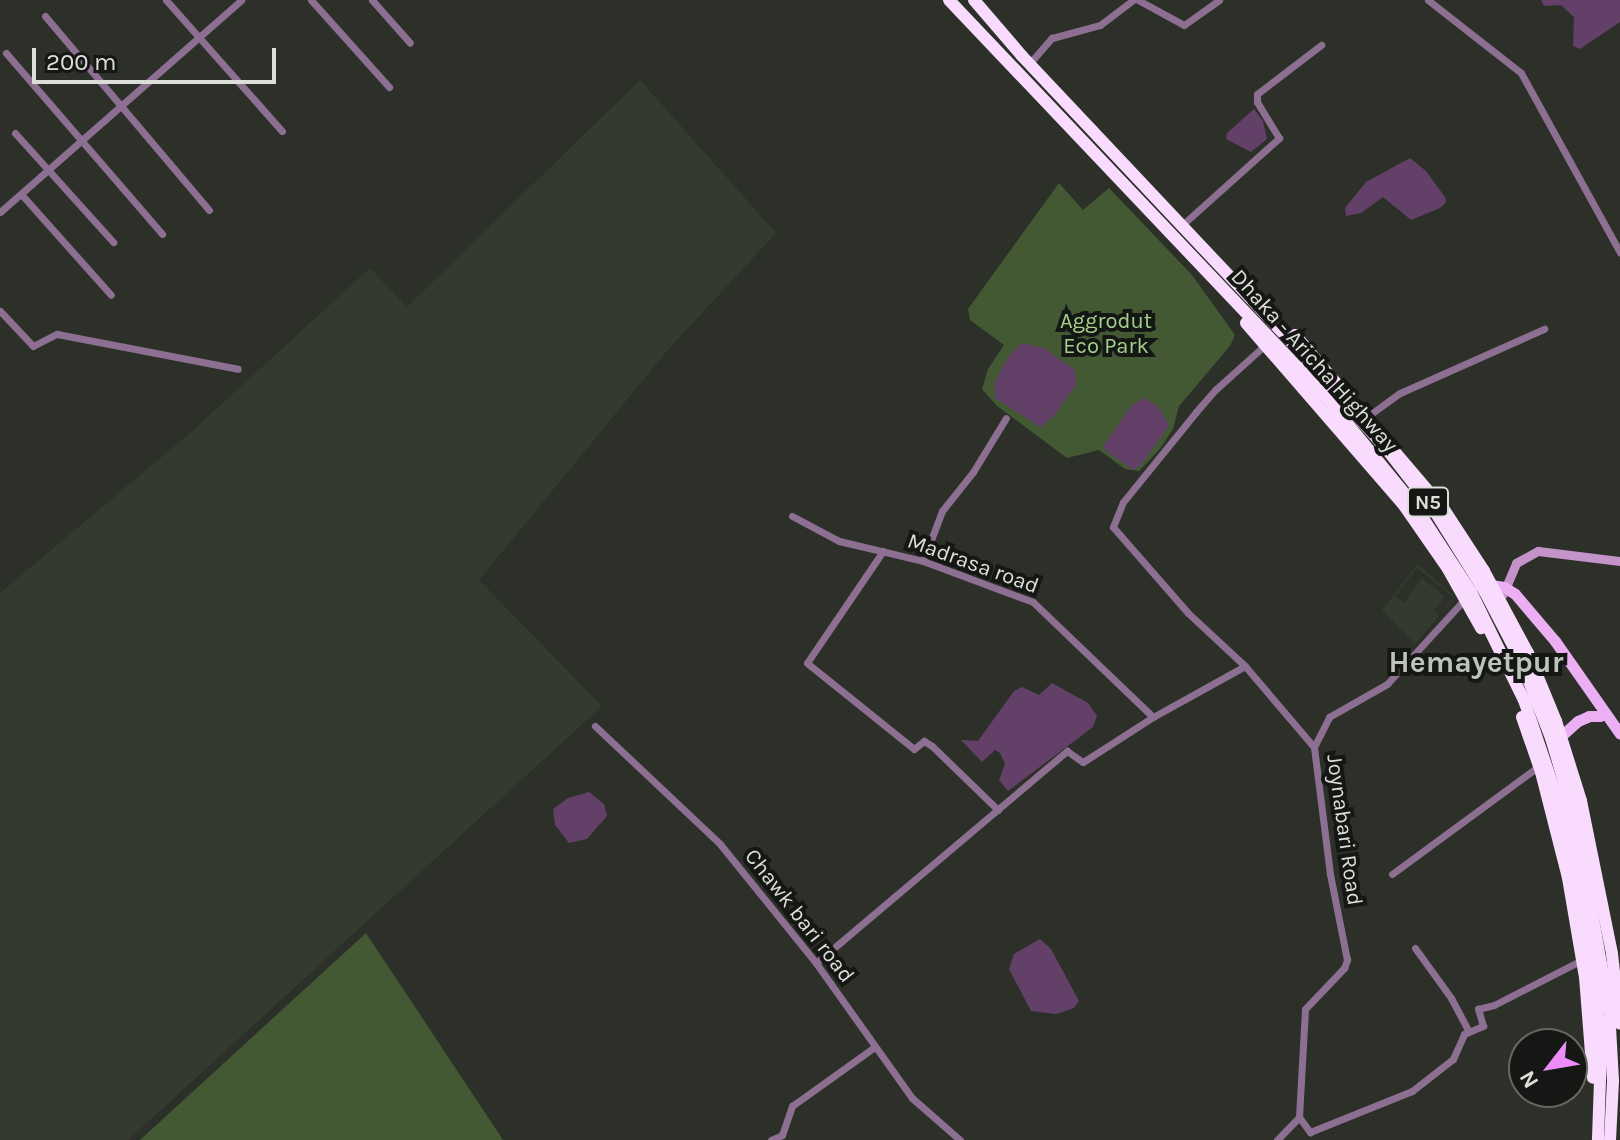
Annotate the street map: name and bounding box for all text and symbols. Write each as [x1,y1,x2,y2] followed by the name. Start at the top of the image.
[36,32,280,82] scale bar
[46,48,117,76] text: 200 m
[1225,264,1403,458] street label: Dhaka - Aricha Highway
[1060,308,1152,360] park label: Aggrodut Eco Park
[1406,486,1450,518] road number: N5
[904,528,1042,600] street label: Madrasa road
[1389,644,1563,680] district label: Hemayetpur
[1320,753,1368,907] street label: Joynabari Road
[739,844,859,988] street label: Chawk bari road
[1508,1028,1588,1108] north arrow
[1514,1066,1544,1093] text: N

